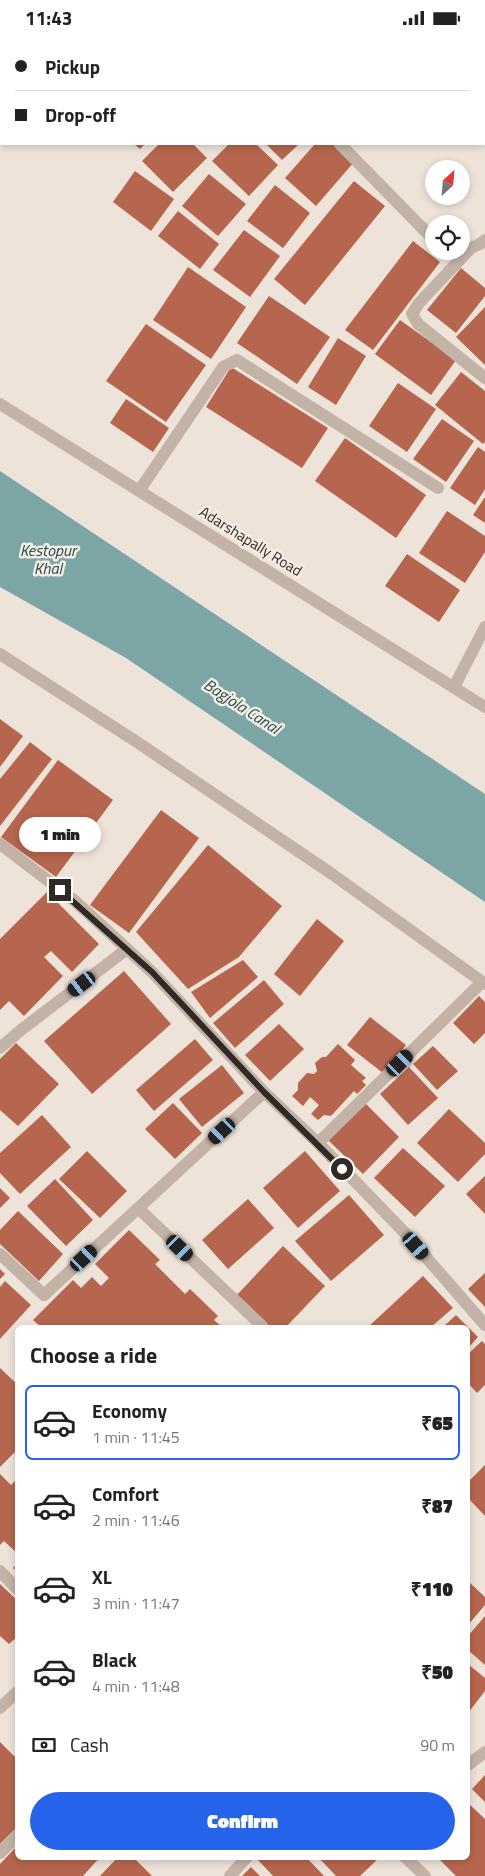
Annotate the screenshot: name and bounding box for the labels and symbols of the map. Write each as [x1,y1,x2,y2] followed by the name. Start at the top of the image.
[425,160,470,205] north arrow
[195,500,307,582] street label: Adarshapally Road
[20,538,78,580] water label: Kestopur Khal
[199,672,286,740] water label: Bagjola Canal
[19,817,101,853] callout: 1 min
[49,879,71,901] route end
[65,969,98,999] car
[384,1047,415,1079] car
[205,1115,238,1147] car
[331,1158,353,1180] route start
[400,1230,431,1262] car
[163,1232,196,1264] car
[67,1242,100,1274] car

